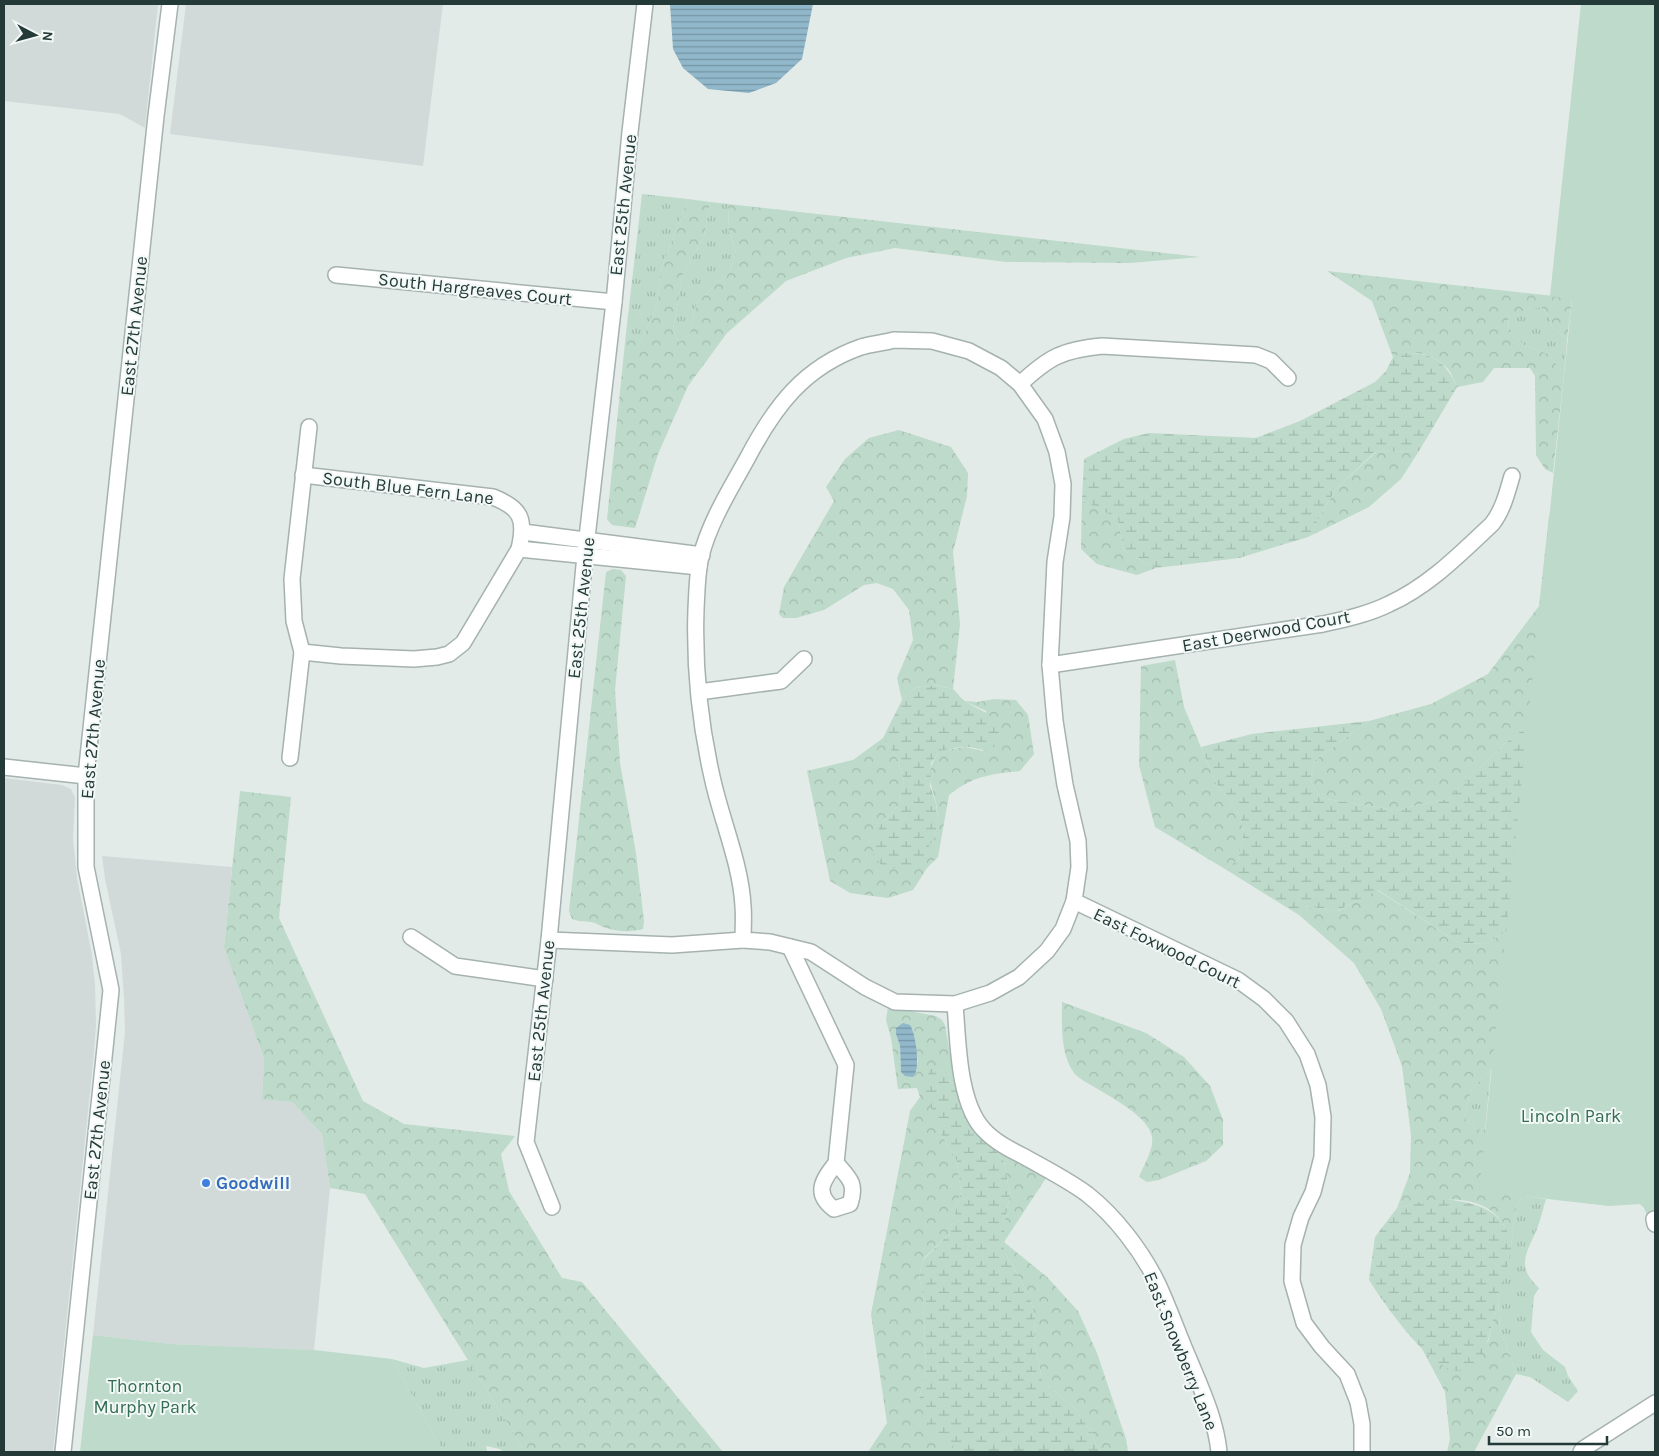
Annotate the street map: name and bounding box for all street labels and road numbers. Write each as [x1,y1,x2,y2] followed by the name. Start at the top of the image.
[605,133,641,277] street label: East 25th Avenue
[116,255,152,397] street label: East 27th Avenue
[377,268,573,310] street label: South Hargreaves Court
[321,467,495,509] street label: South Blue Fern Lane
[563,536,599,680] street label: East 25th Avenue
[1180,605,1352,657] street label: East Deerwood Court
[76,658,110,800] street label: East 27th Avenue
[1090,903,1244,993] street label: East Foxwood Court
[523,939,559,1083] street label: East 25th Avenue
[79,1059,115,1201] street label: East 27th Avenue
[1139,1268,1223,1434] street label: East Snowberry Lane

